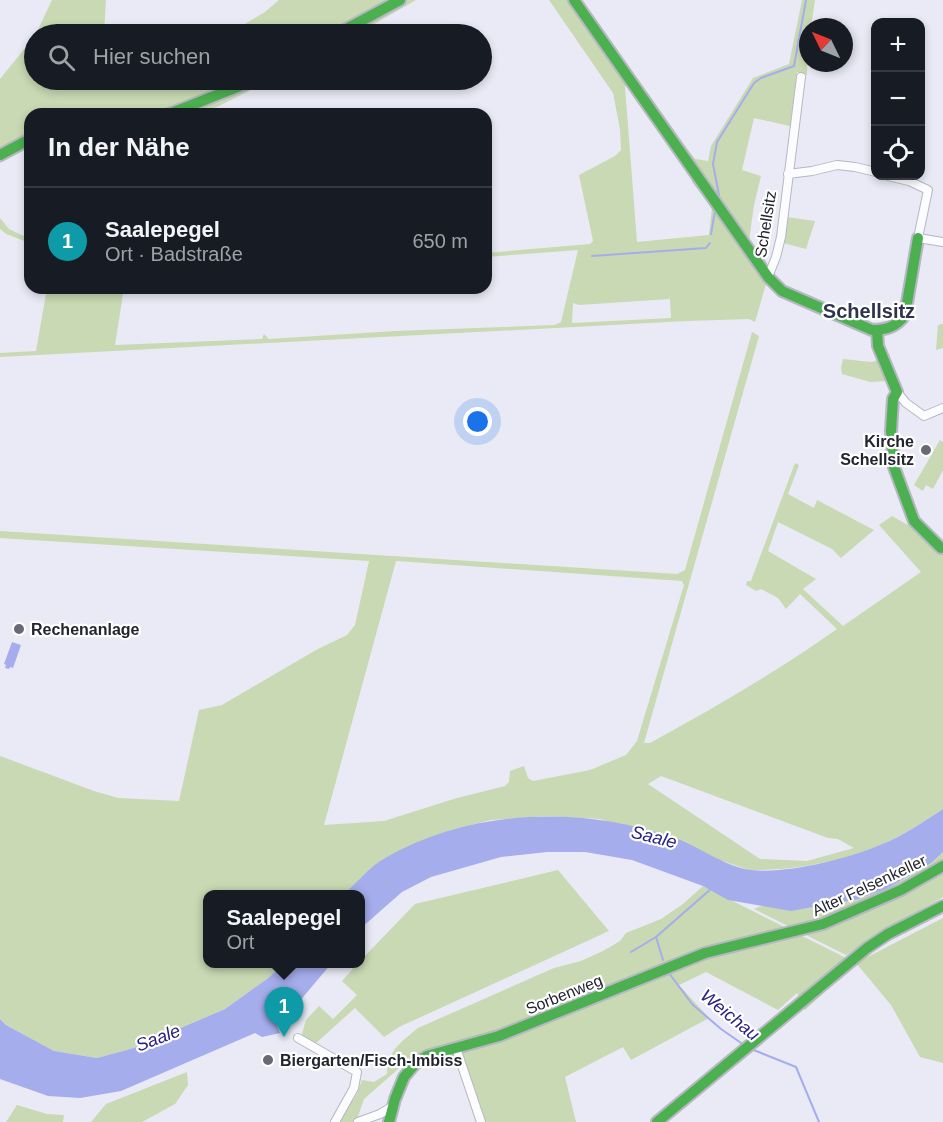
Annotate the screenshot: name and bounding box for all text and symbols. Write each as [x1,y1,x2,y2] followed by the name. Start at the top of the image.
[799,18,853,72] north arrow
[871,18,925,180] map controls
[871,18,925,72] button: +
[24,24,492,90] search box
[45,41,78,74] icon: search
[93,44,210,69] text: Hier suchen
[871,72,925,126] button: −
[871,126,925,180] button: locate
[48,132,190,162] text: In der Nähe
[752,189,779,259] street label: Schellsitz
[105,217,220,242] text: Saalepegel
[62,230,73,252] text: 1
[412,230,468,252] text: 650 m
[105,243,243,265] text: Ort · Badstraße
[823,300,915,322] district label: Schellsitz
[463,407,492,436] your location
[840,433,914,468] place label: Kirche Schellsitz
[919,443,933,457] marker: Kirche Schellsitz
[31,621,140,638] place label: Rechenanlage
[12,622,26,636] marker: Rechenanlage
[629,822,679,852] water label: Saale
[810,851,929,919] street label: Alter Felsenkeller
[203,890,365,968] popup
[227,905,341,930] text: Saalepegel
[227,931,254,953] text: Ort
[523,971,605,1018] street label: Sorbenweg
[697,985,763,1045] water label: Weichau
[264,988,304,1037] pin: 1
[133,1020,183,1056] water label: Saale
[280,1052,462,1069] place label: Biergarten/Fisch-Imbiss
[261,1053,275,1067] marker: Biergarten/Fisch-Imbiss

